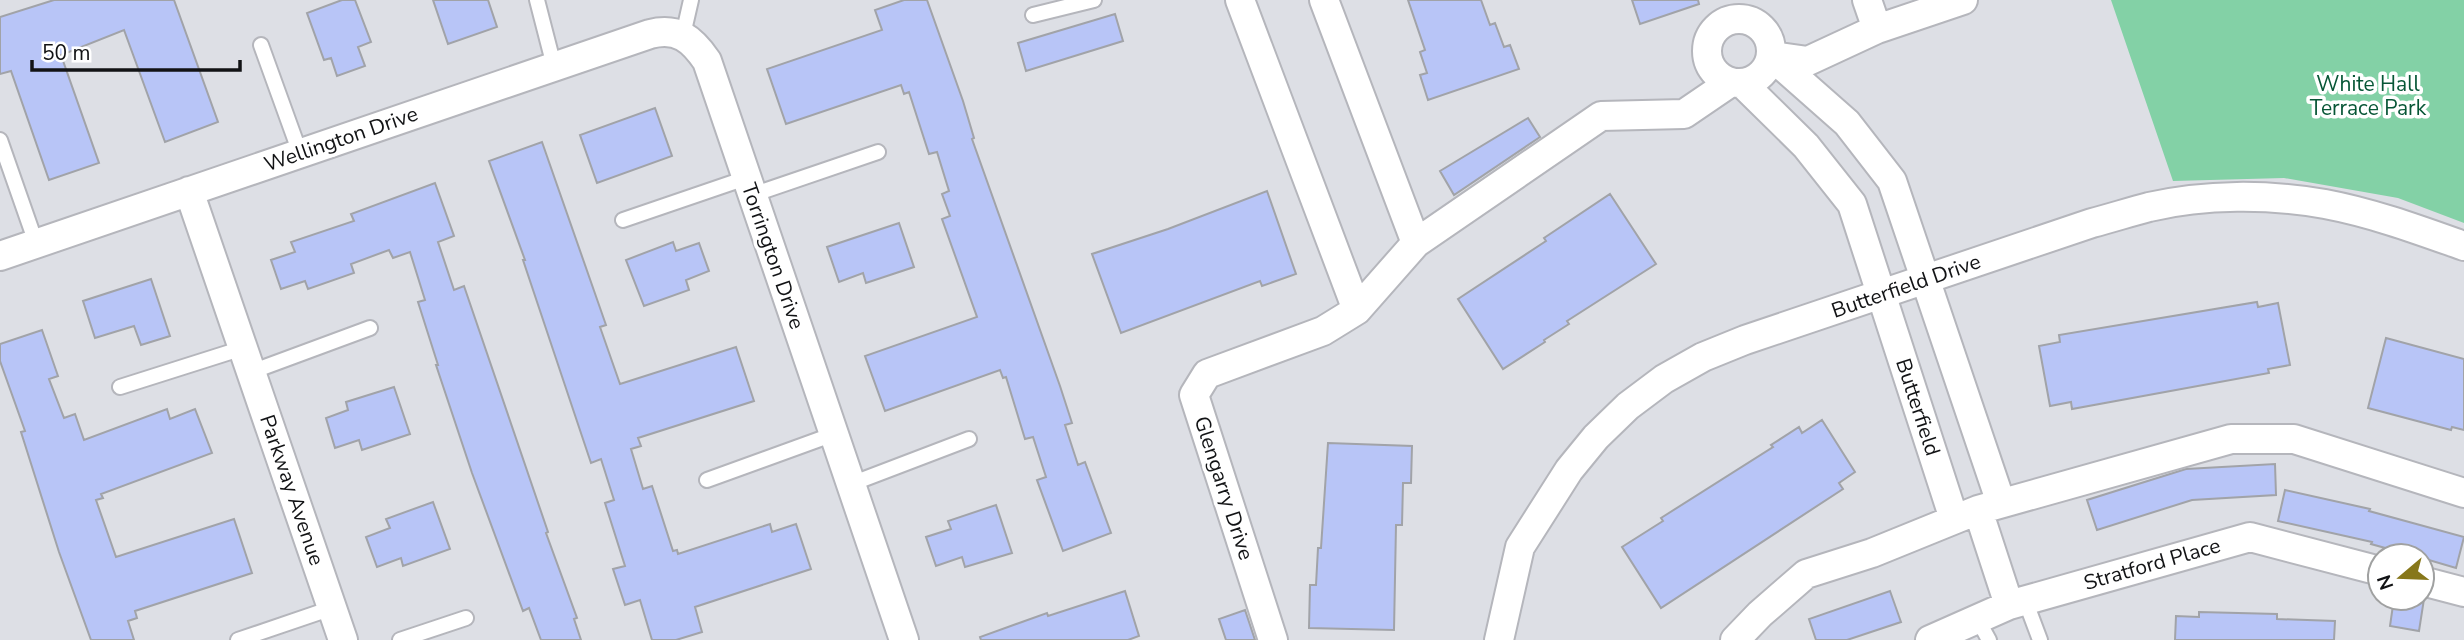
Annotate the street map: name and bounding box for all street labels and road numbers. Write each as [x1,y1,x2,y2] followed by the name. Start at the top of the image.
[260,100,422,178] street label: Wellington Drive
[735,179,811,333] street label: Torrington Drive
[1828,247,1984,325] street label: Butterfield Drive
[1889,355,1947,459] street label: Butterfield
[253,411,331,569] street label: Parkway Avenue
[1188,413,1260,563] street label: Glengarry Drive
[2080,531,2224,597] street label: Stratford Place

